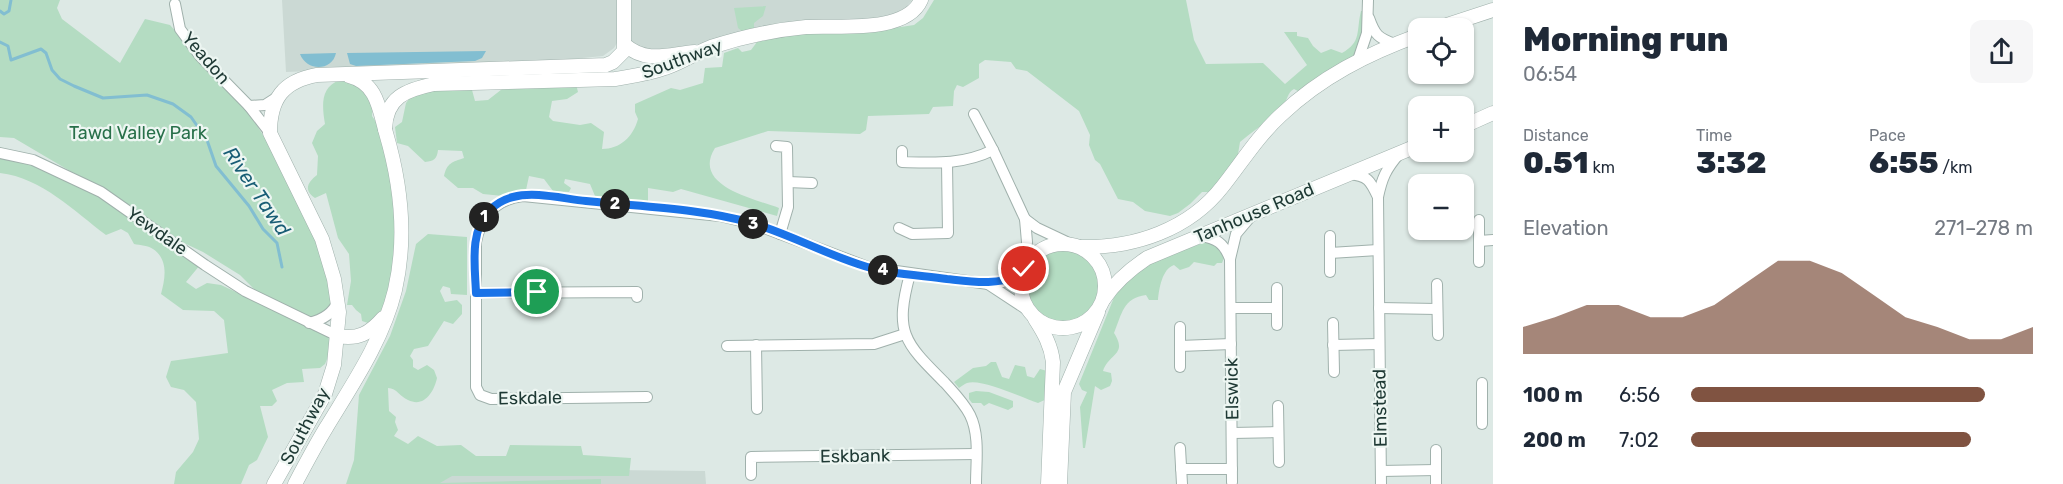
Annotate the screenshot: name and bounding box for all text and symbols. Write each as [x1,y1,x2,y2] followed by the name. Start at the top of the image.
[1408,18,1474,240] map controls
[1408,18,1474,84] button: locate
[1523,20,1728,59] text: Morning run
[1970,20,2033,83] button: share
[177,27,235,89] street label: Yeadon
[639,34,725,84] street label: Southway
[1523,62,1577,86] text: 06:54
[1408,96,1474,162] button: +
[69,122,208,144] park label: Tawd Valley Park
[1523,126,1589,145] text: Distance
[1696,126,1732,145] text: Time
[1869,126,1906,145] text: Pace
[218,142,296,241] water label: River Tawd
[1523,145,1589,181] text: 0.51
[1696,145,1767,181] text: 3:32
[1869,145,1938,181] text: 6:55
[1589,158,1615,177] text: km
[1938,158,1973,177] text: /km
[1408,174,1474,240] button: −
[1191,178,1317,248] street label: Tanhouse Road
[600,189,630,219] pin: 2
[610,194,620,213] text: 2
[122,202,192,260] street label: Yewdale
[469,202,499,232] pin: 1
[480,207,488,226] text: 1
[738,209,768,239] pin: 3
[748,214,758,233] text: 3
[1523,216,1609,240] text: Elevation
[1934,216,2033,240] text: 271–278 m
[998,243,1049,294] pin
[1007,252,1040,285] icon: check
[868,255,898,285] pin: 4
[878,260,888,279] text: 4
[511,266,562,317] pin
[520,275,553,308] icon: arrive
[1220,357,1244,420] street label: Elswick
[1368,369,1392,447] street label: Elmstead
[1523,383,1583,407] text: 100 m
[1619,383,1660,407] text: 6:56
[276,384,334,468] street label: Southway
[498,386,562,410] street label: Eskdale
[1523,428,1586,452] text: 200 m
[1619,428,1659,452] text: 7:02
[820,444,891,468] street label: Eskbank

